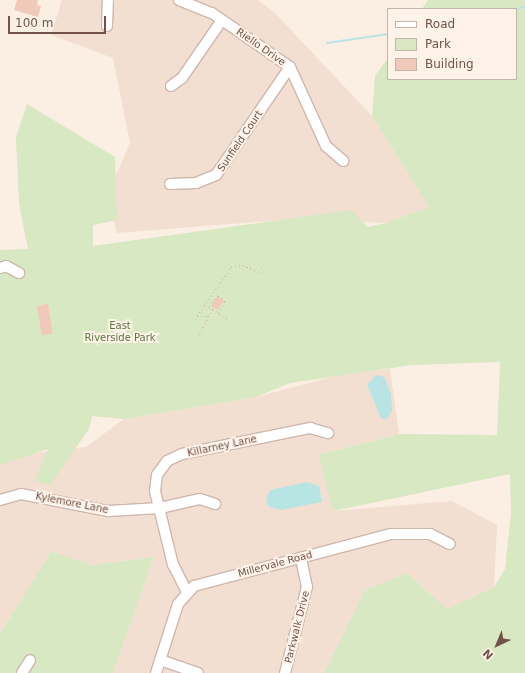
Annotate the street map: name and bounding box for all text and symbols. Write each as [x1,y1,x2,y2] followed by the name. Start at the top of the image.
[10,8,108,34] scale bar
[387,8,517,80] legend
[15,16,53,30] text: 100 m
[425,17,455,31] text: Road
[234,26,288,68] street label: Riello Drive
[425,37,451,51] text: Park
[425,57,474,71] text: Building
[215,108,265,174] street label: Sunfield Court
[84,319,156,342] park label: East Riverside Park
[186,433,258,459] street label: Killarney Lane
[35,490,109,516] street label: Kylemore Lane
[237,548,313,580] street label: Millervale Road
[282,589,312,665] street label: Parkwalk Drive
[477,625,517,665] north arrow
[480,646,496,662] text: N

